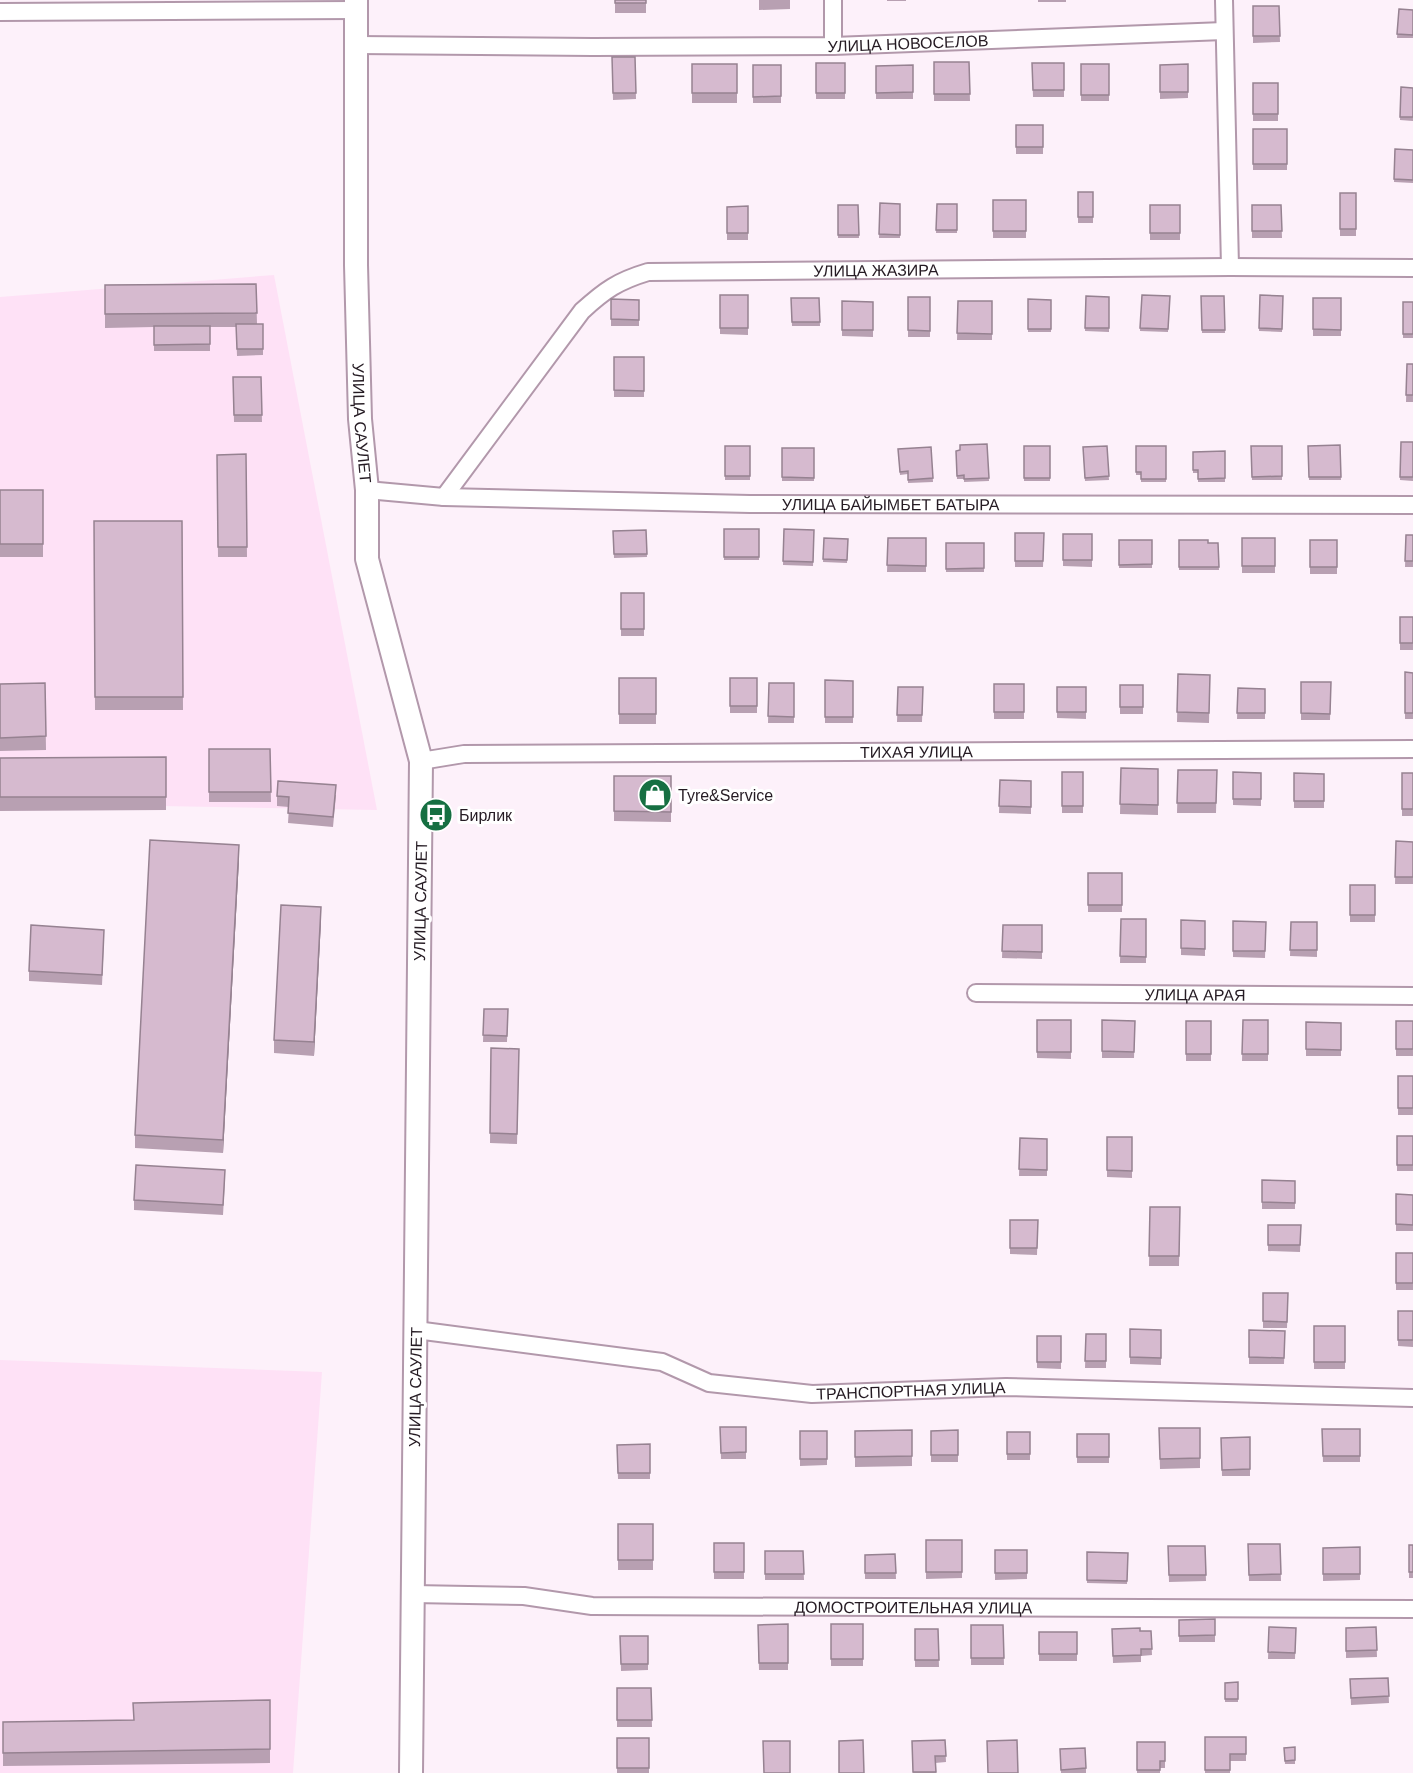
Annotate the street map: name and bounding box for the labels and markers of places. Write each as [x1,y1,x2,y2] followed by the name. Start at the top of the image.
[637,777,673,813] shop icon: Tyre&Service
[678,787,773,804] place label: Tyre&Service
[418,797,454,833] bus stop icon: Бирлик
[459,807,513,824] place label: Бирлик

